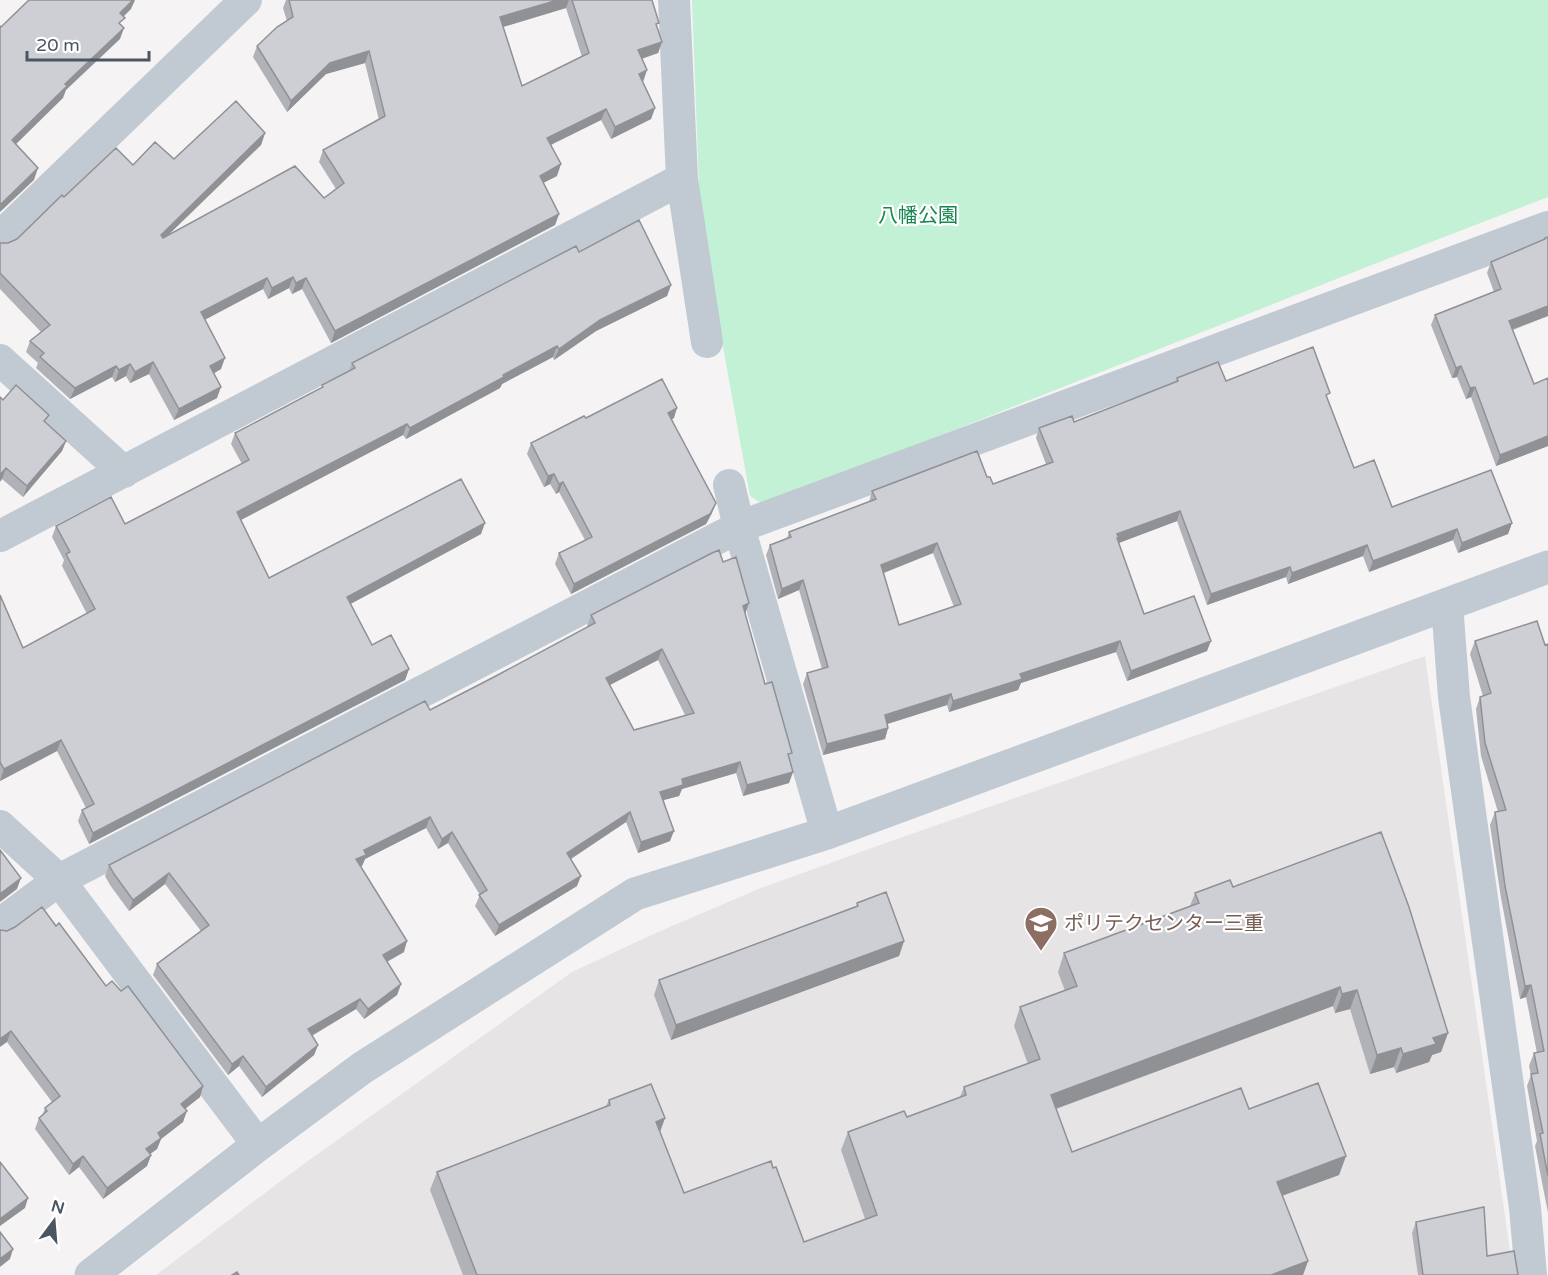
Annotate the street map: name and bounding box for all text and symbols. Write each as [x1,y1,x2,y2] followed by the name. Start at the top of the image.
[27,24,148,62] scale bar
[36,34,80,56] text: 20 m
[878,204,958,228] park label: 八幡公園
[1023,905,1059,952] school or university icon: ポリテクセンター三重
[1064,912,1264,936] place label: ポリテクセンター三重
[24,1191,84,1251] north arrow
[49,1196,67,1219] text: N

